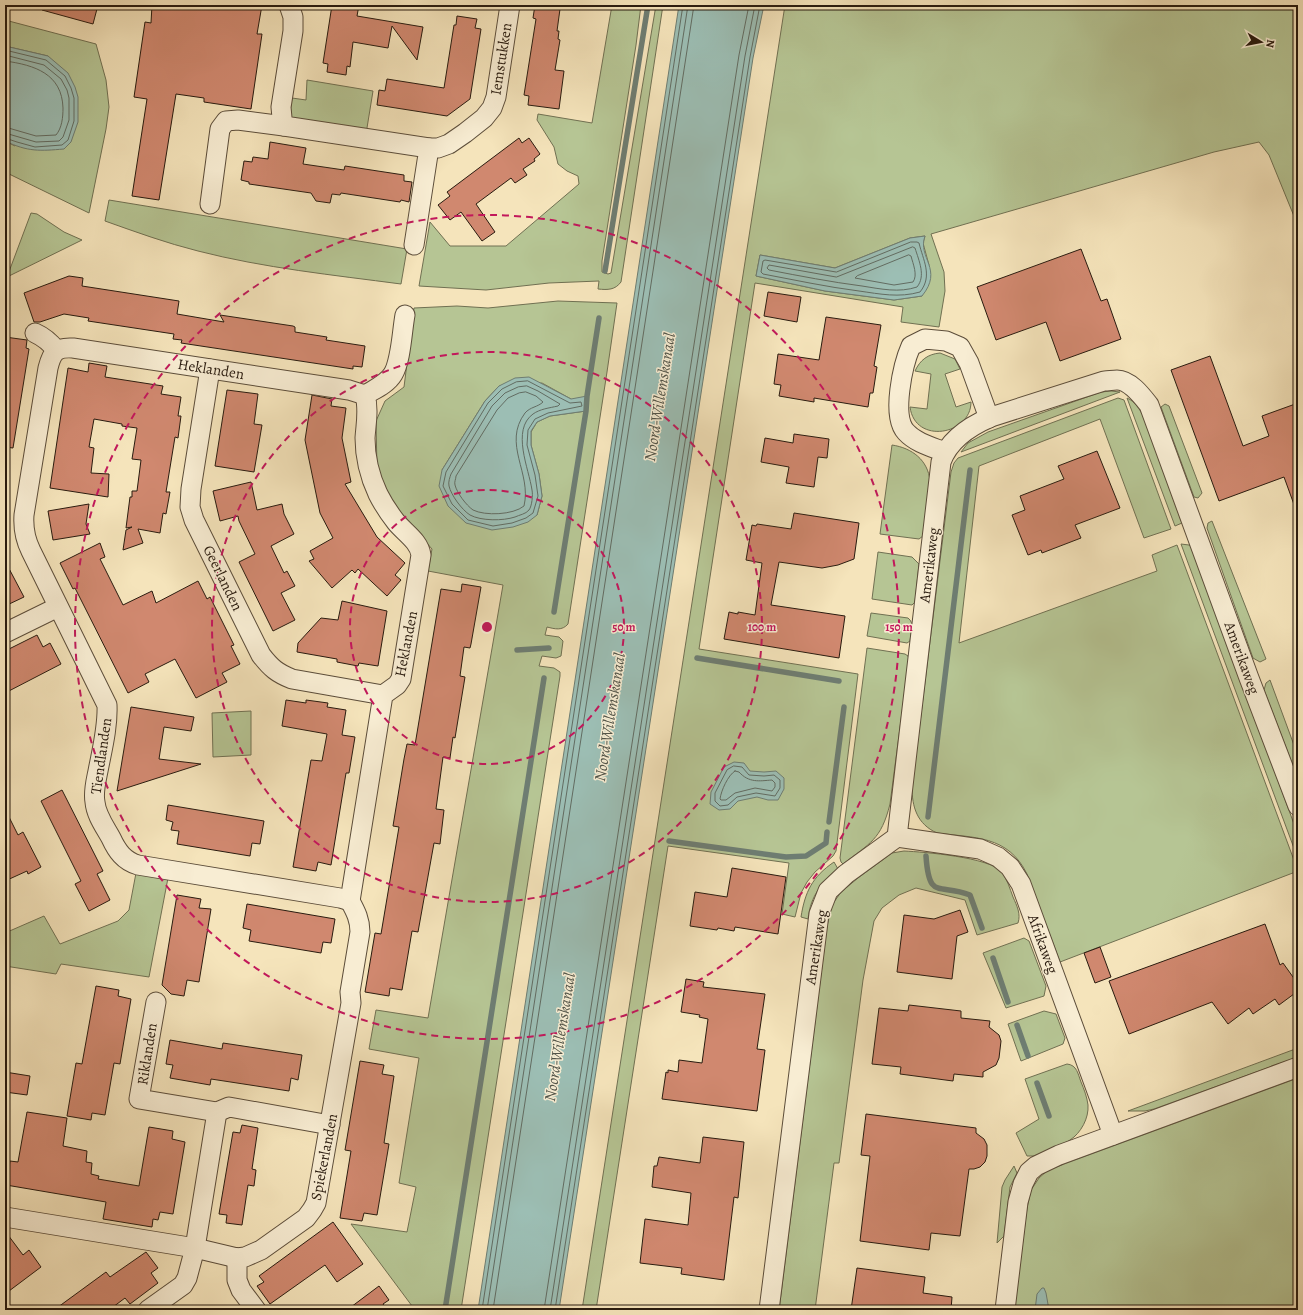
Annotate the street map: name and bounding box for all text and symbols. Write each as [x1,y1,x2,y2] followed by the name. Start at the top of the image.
[485,21,517,97] street label: Iemstukken
[1241,22,1281,62] north arrow
[1262,38,1278,49] text: N
[639,331,681,463] water label: Noord-Willemskanaal
[176,354,246,384] street label: Heklanden
[914,526,944,605] street label: Amerikaweg
[199,542,247,614] street label: Geerlanden
[390,609,422,679] street label: Heklanden
[1219,618,1265,698] street label: Amerikaweg
[612,619,636,635] text: 50 m
[748,619,776,635] text: 100 m
[885,619,913,635] text: 150 m
[480,620,494,634] centre of rings
[589,651,631,783] water label: Noord-Willemskanaal
[86,717,116,795] street label: Tiendlanden
[800,907,832,987] street label: Amerikaweg
[1023,911,1063,977] street label: Afrikaweg
[539,971,581,1103] water label: Noord-Willemskanaal
[132,1022,162,1086] street label: Riklanden
[306,1112,342,1202] street label: Spiekerlanden

